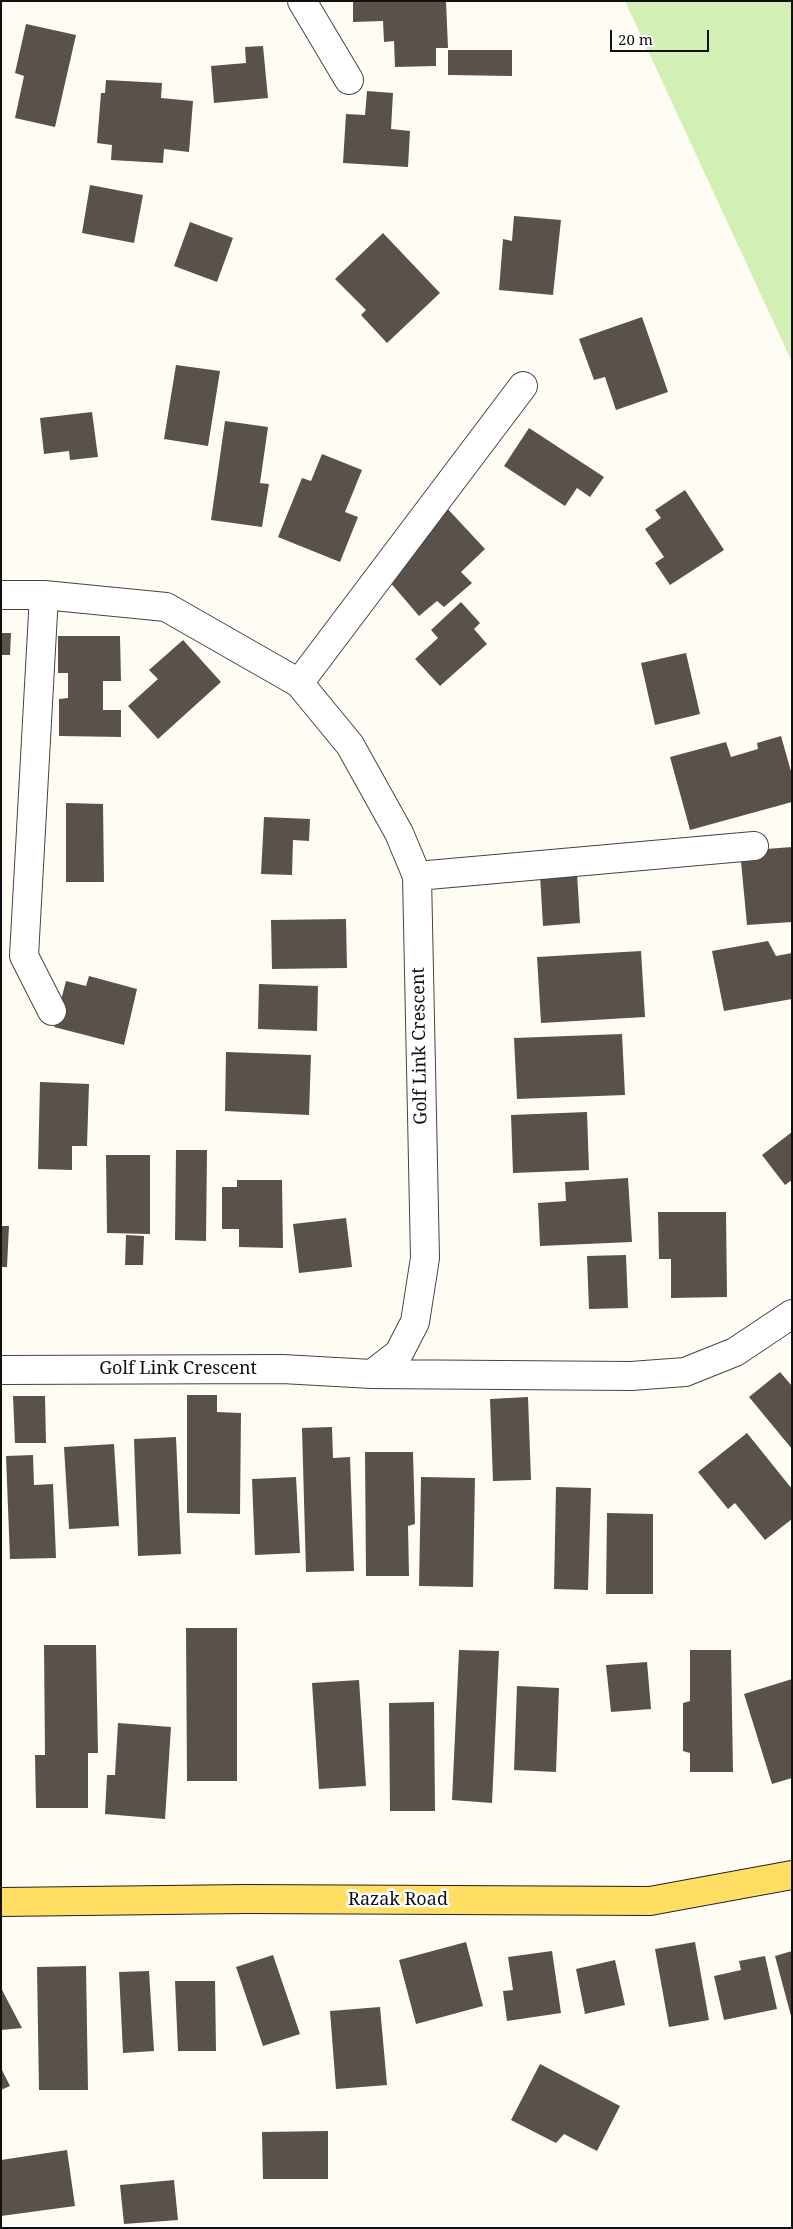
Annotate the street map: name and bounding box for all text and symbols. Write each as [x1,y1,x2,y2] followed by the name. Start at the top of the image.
[613,20,712,52] scale bar
[618,29,653,49] text: 20 m
[408,967,432,1125] street label: Golf Link Crescent
[99,1358,257,1380] street label: Golf Link Crescent
[348,1889,448,1911] street label: Razak Road

